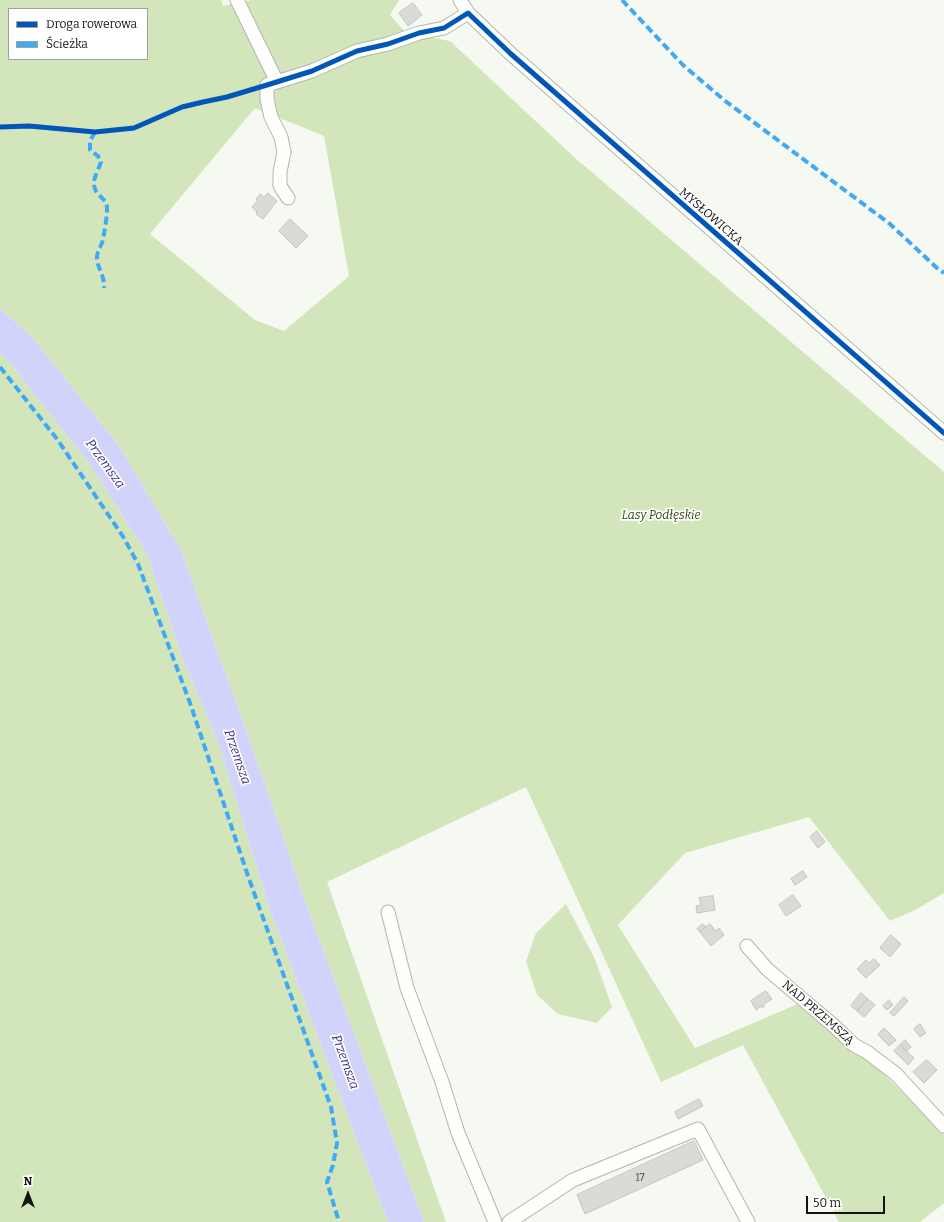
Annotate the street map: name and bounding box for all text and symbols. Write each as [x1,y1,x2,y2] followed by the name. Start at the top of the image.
[8,8,148,60] legend
[46,17,137,31] text: Droga rowerowa
[46,37,88,51] text: Ścieżka
[676,185,746,249] street label: MYSŁOWICKA
[82,436,128,492] water label: Przemsza
[622,509,700,523] park label: Lasy Podłęskie
[220,728,254,786] water label: Przemsza
[779,978,857,1048] street label: NAD PRZEMSZĄ
[328,1033,362,1091] water label: Przemsza
[636,1172,644,1184] house number: 17
[8,1174,48,1214] north arrow
[24,1175,32,1188] text: N
[808,1188,887,1214] scale bar
[813,1196,841,1210] text: 50 m

